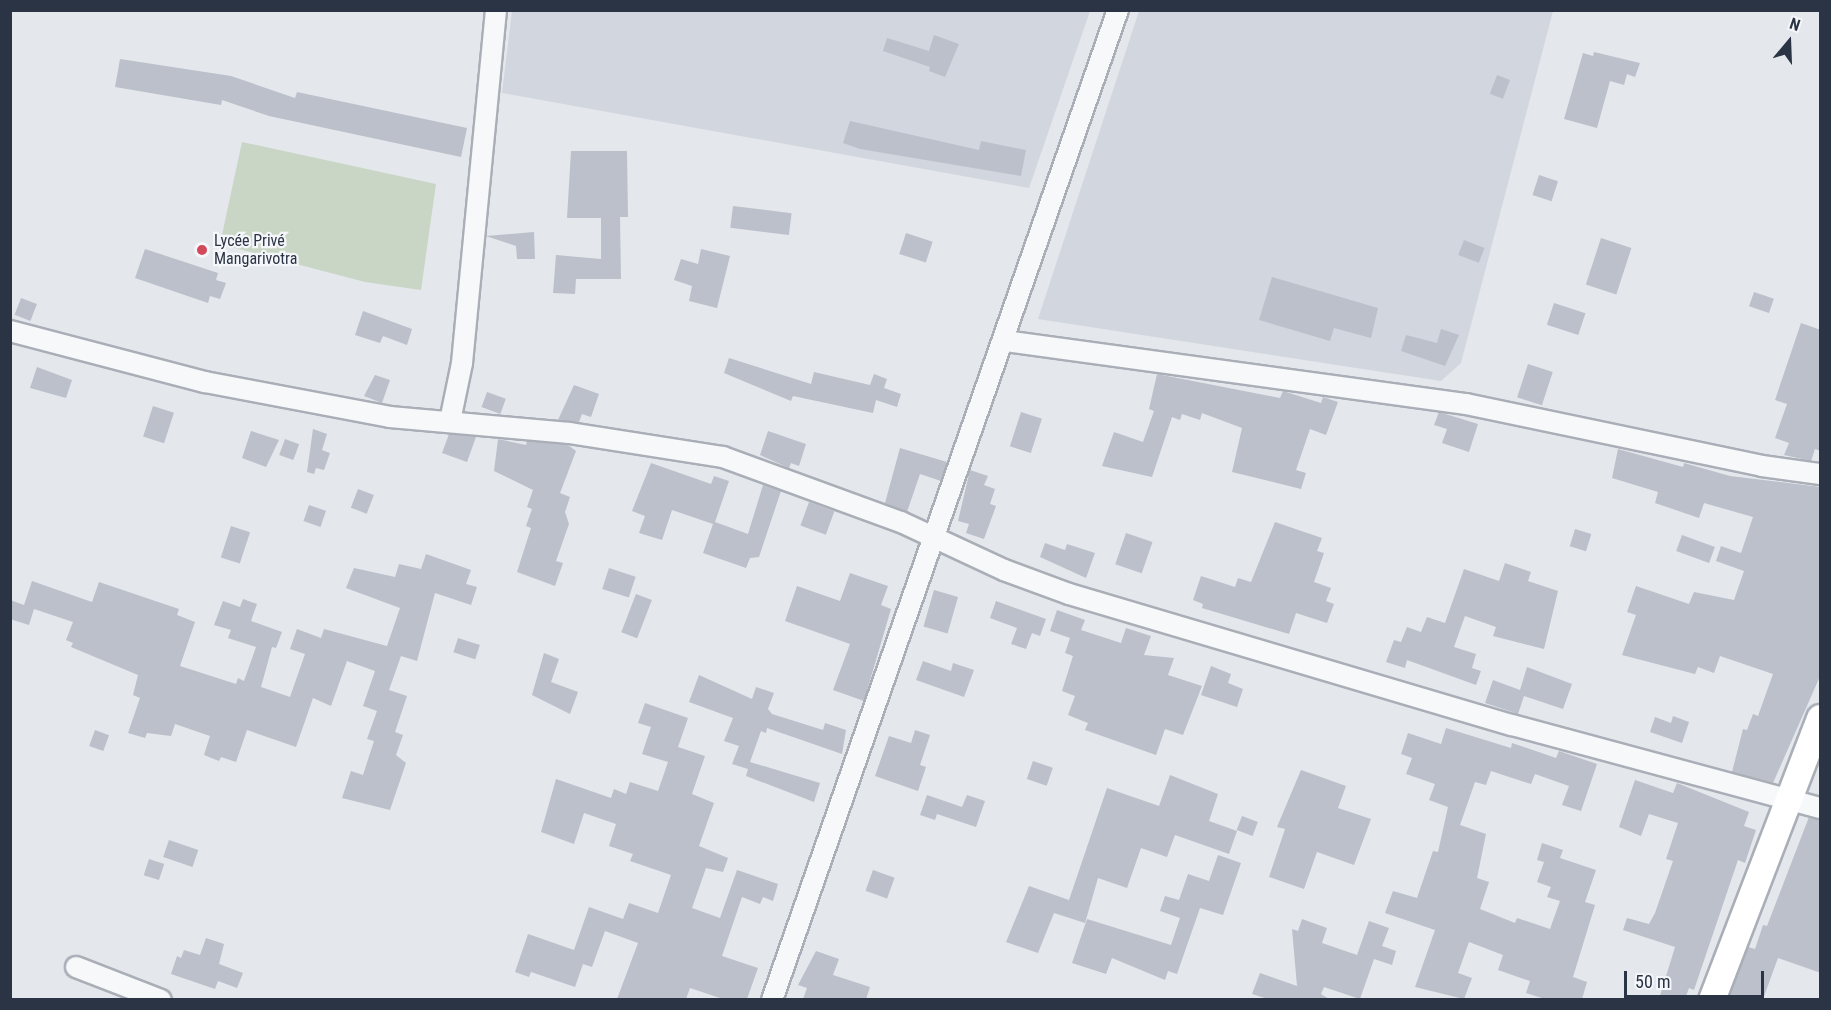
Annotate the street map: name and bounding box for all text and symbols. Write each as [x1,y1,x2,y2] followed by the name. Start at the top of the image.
[1759,12,1819,72] north arrow
[1787,14,1803,35] text: N
[214,231,297,269] place label: Lycée Privé Mangarivotra
[195,243,209,257] marker: Lycée Privé Mangarivotra
[1627,959,1766,997] scale bar
[1635,971,1670,992] text: 50 m

